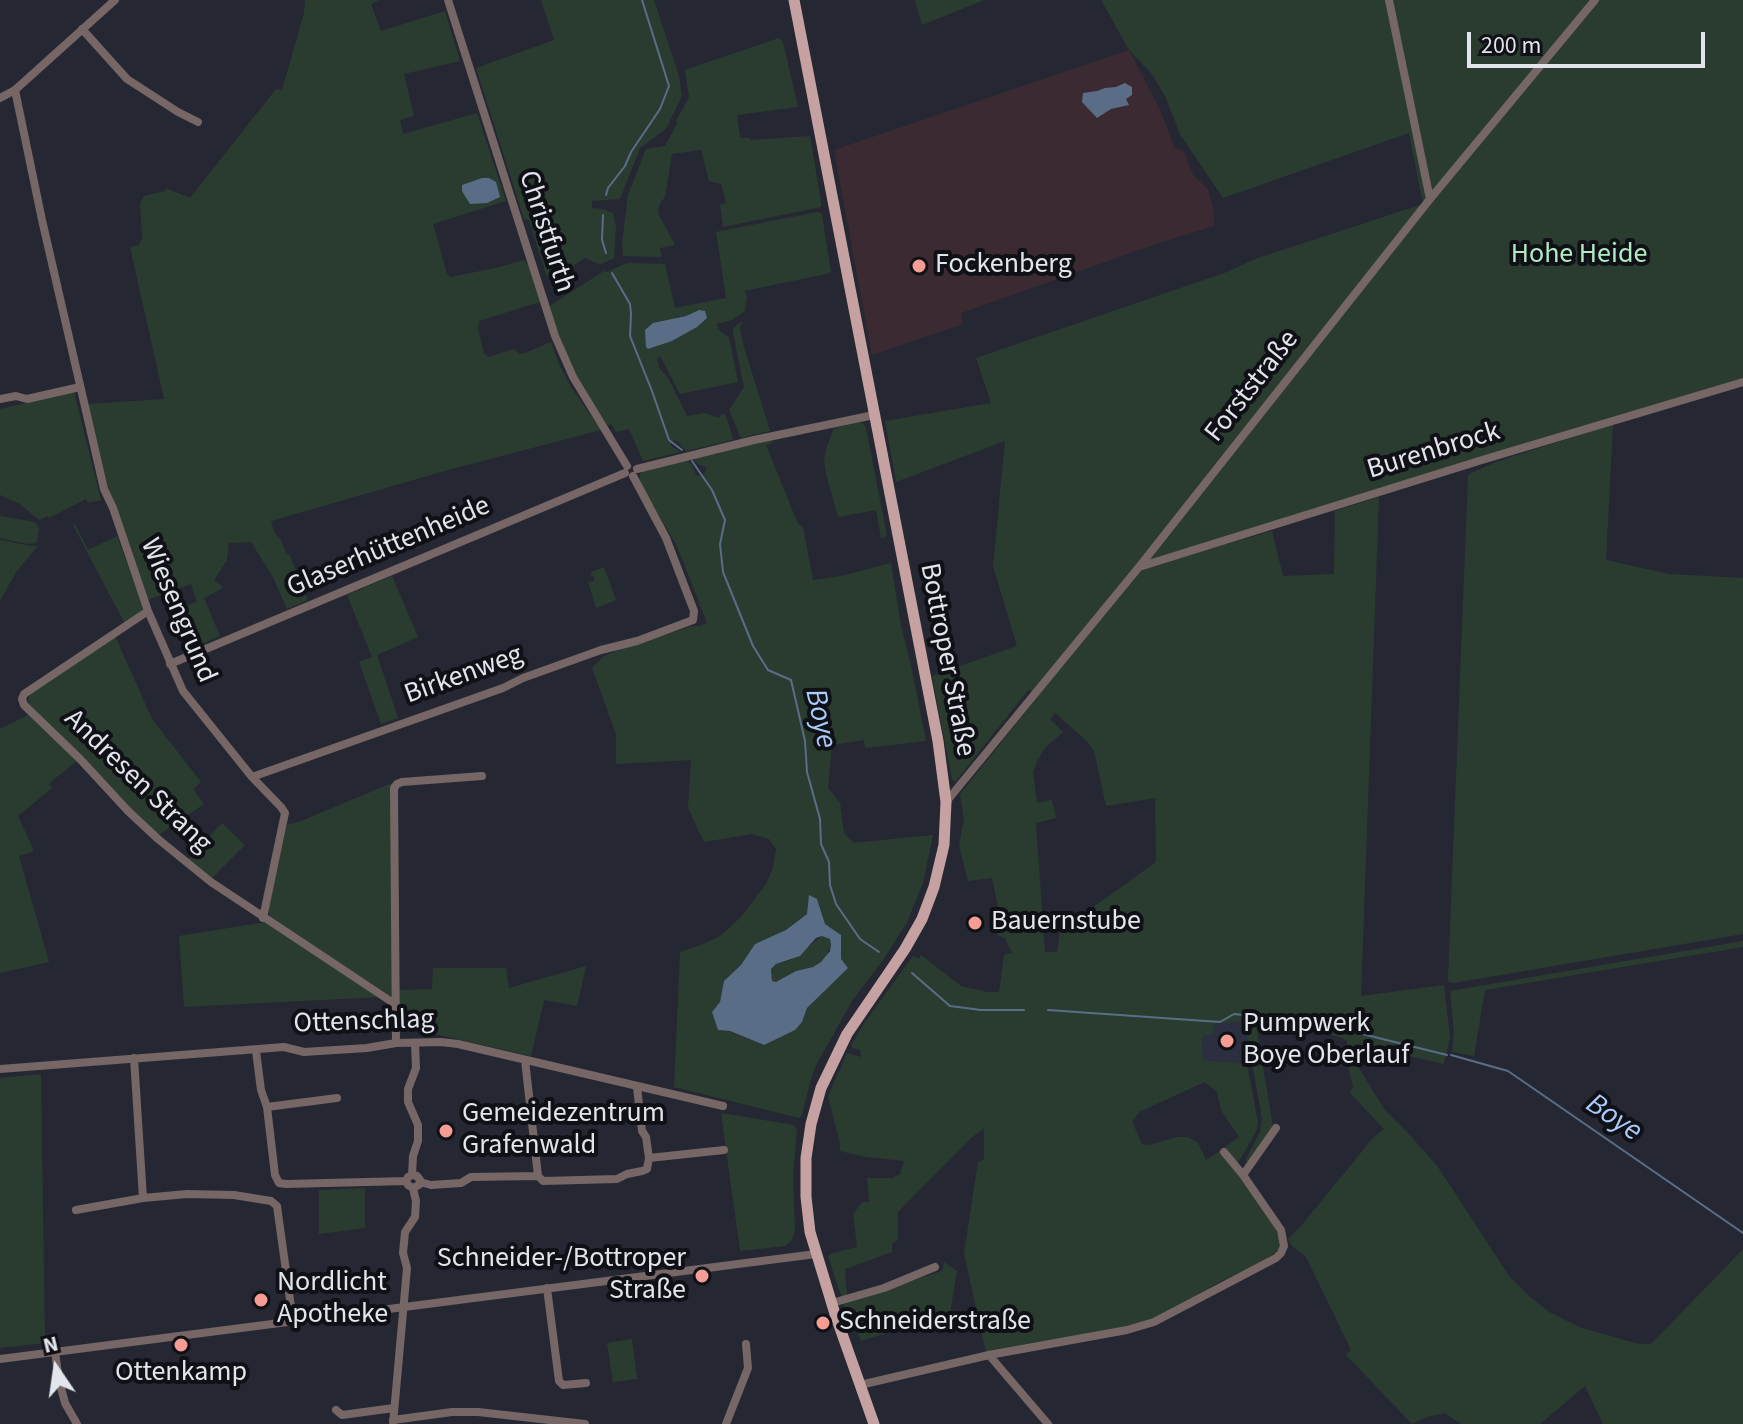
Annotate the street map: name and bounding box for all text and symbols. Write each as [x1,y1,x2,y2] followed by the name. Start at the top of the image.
[1471,16,1709,66] scale bar
[1481,28,1541,63] text: 200 m
[510,167,580,297] street label: Christfurth
[1511,239,1647,273] park label: Hohe Heide
[935,249,1072,283] place label: Fockenberg
[910,257,928,275] marker: Fockenberg
[1199,324,1307,450] street label: Forststraße
[1364,416,1504,488] street label: Burenbrock
[283,490,495,606] street label: Glaserhüttenheide
[132,534,222,688] street label: Wiesengrund
[911,561,981,759] street label: Bottroper Straße
[400,639,528,713] street label: Birkenweg
[795,686,843,752] water label: Boye
[56,703,218,861] street label: Andresen Strang
[991,906,1141,940] place label: Bauernstube
[966,914,984,932] marker: Bauernstube
[293,1004,435,1042] street label: Ottenschlag
[1243,1008,1409,1074] place label: Pumpwerk Boye Oberlauf
[1218,1032,1236,1050] marker: Pumpwerk Boye Oberlauf
[1578,1087,1648,1151] water label: Boye
[462,1098,665,1164] place label: Gemeidezentrum Grafenwald
[437,1122,455,1140] marker: Gemeidezentrum Grafenwald
[437,1243,686,1309] place label: Schneider-/Bottroper Straße
[277,1267,388,1333] place label: Nordlicht Apotheke
[693,1267,711,1285] marker: Schneider-/Bottroper Straße
[252,1291,270,1309] marker: Nordlicht Apotheke
[839,1306,1031,1340] place label: Schneiderstraße
[814,1314,832,1332] marker: Schneiderstraße
[40,1327,61,1362] text: N
[16,1328,96,1408] north arrow
[172,1336,190,1354] marker: Ottenkamp
[115,1357,247,1391] place label: Ottenkamp

